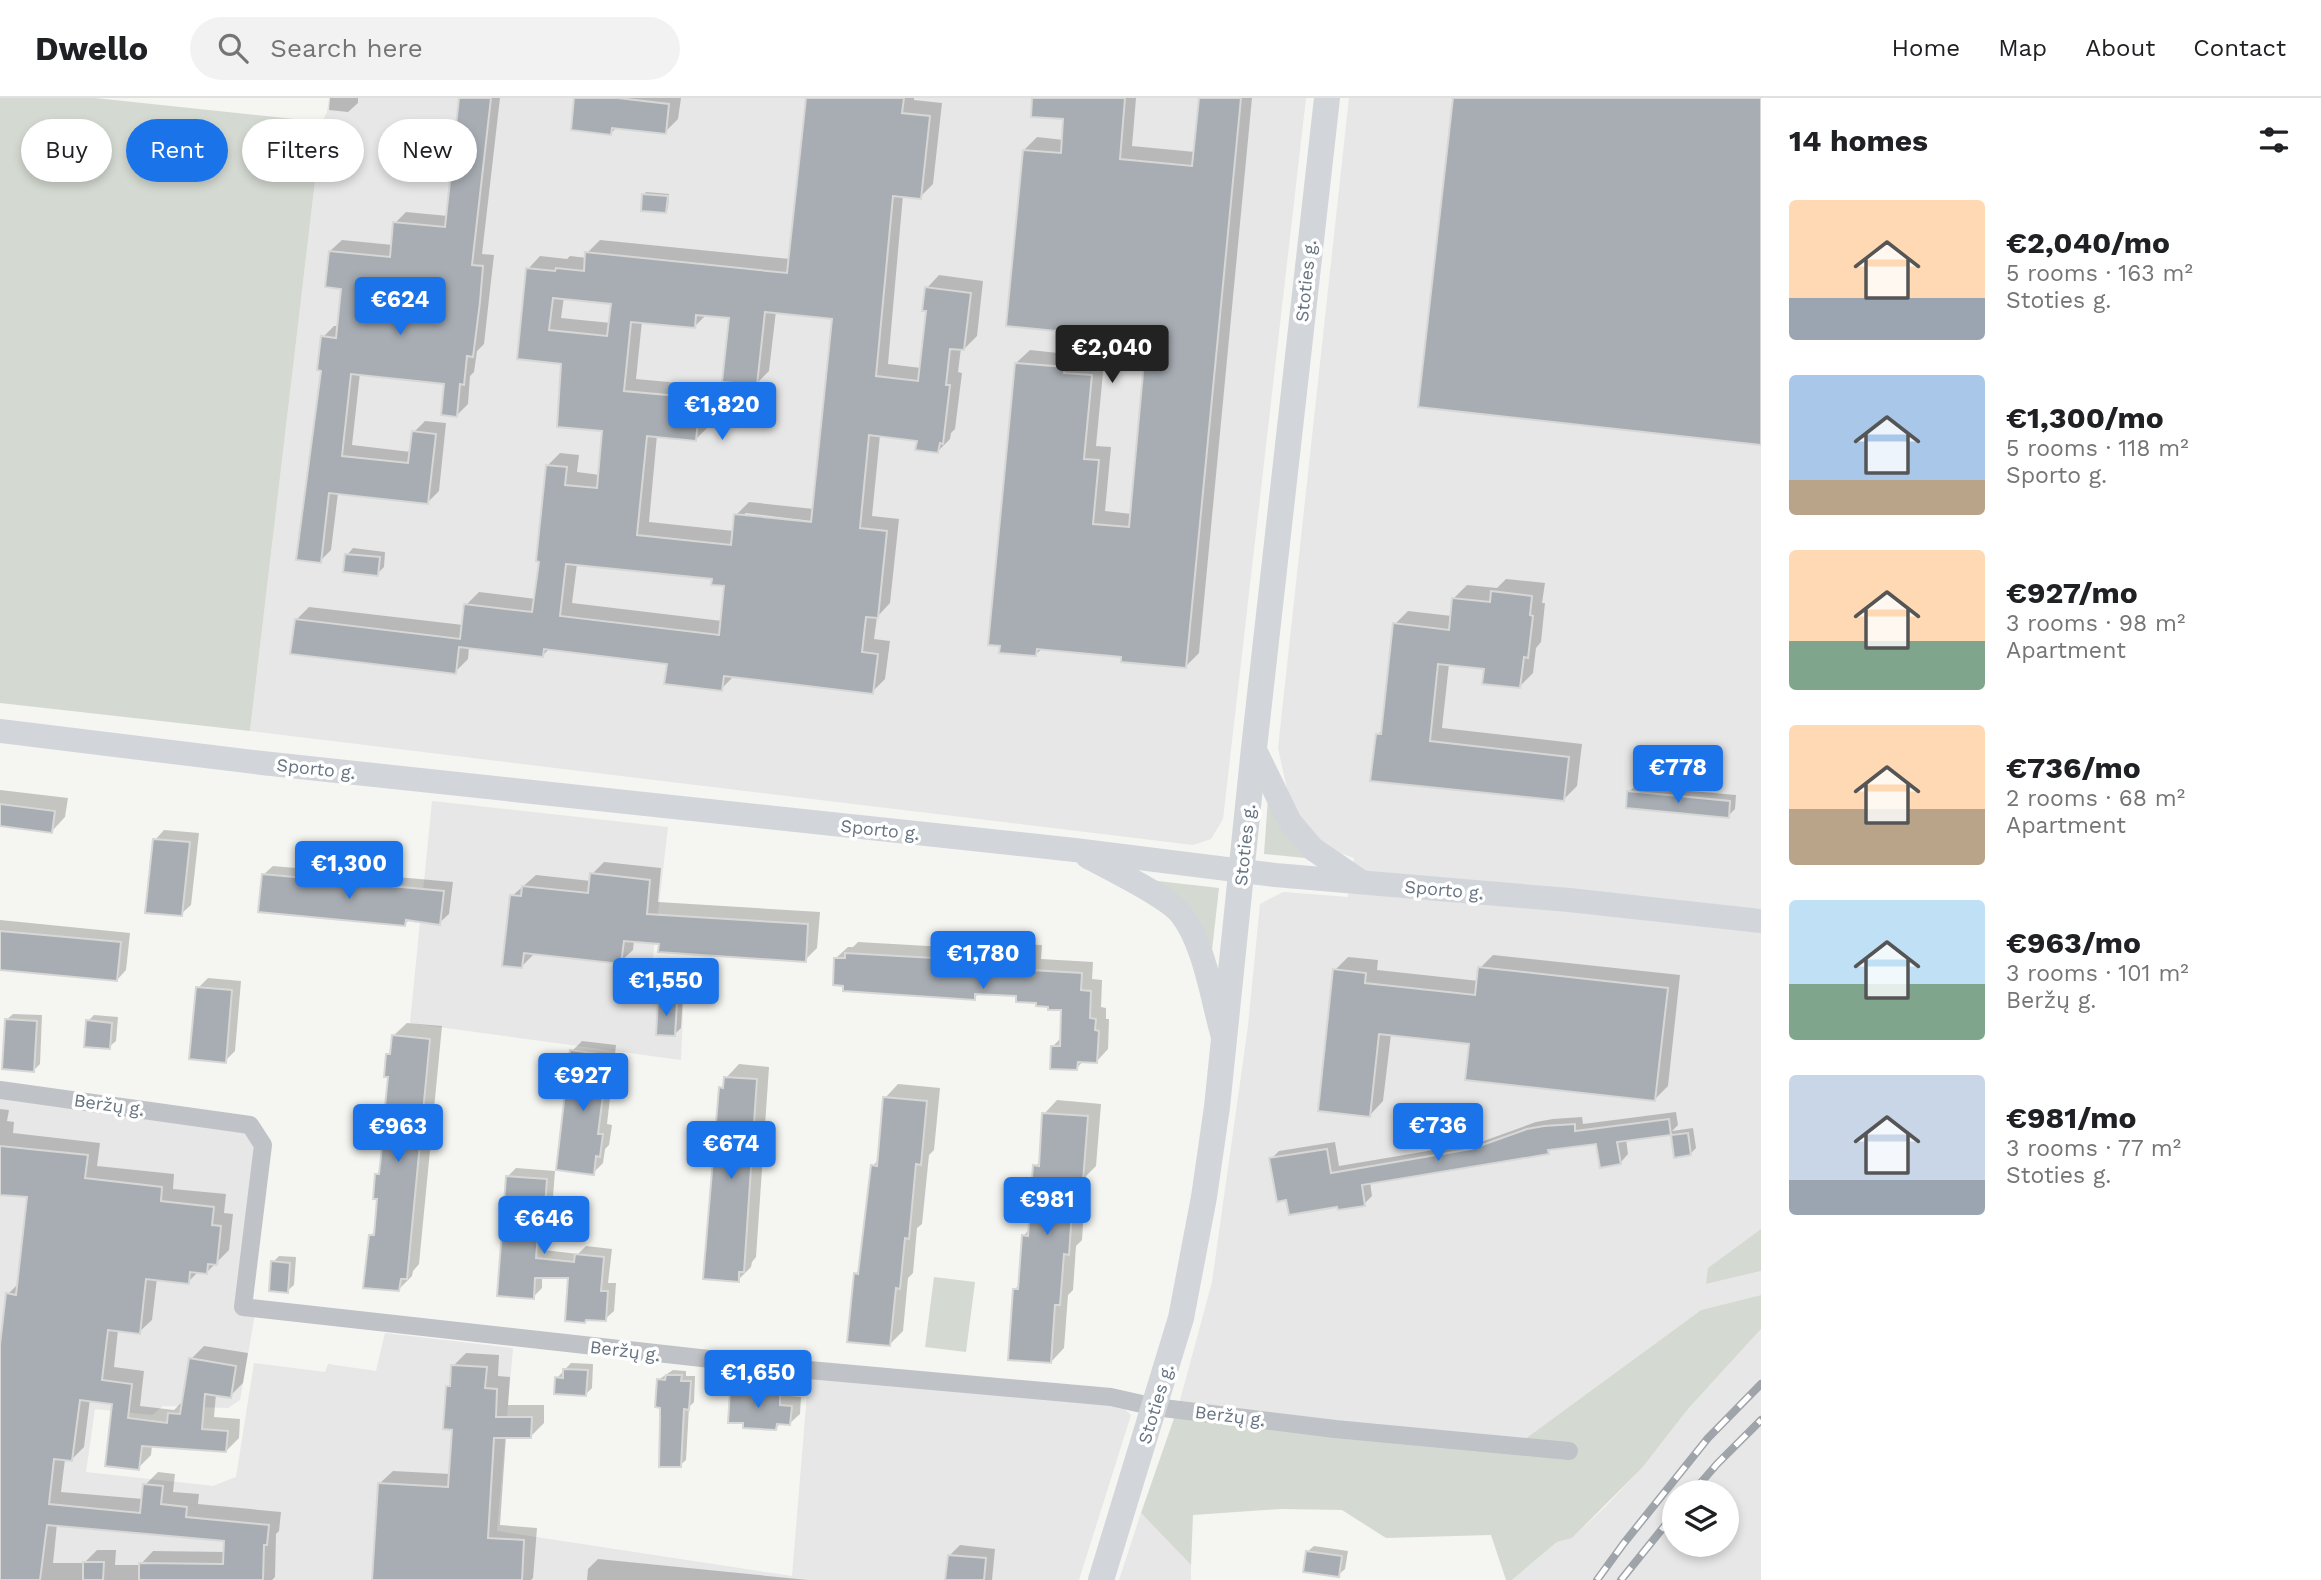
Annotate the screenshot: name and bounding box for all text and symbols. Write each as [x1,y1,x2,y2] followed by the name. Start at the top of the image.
[190,17,680,80] search box
[35,29,148,68] text: Dwello
[214,29,252,67] icon: search
[270,33,423,63] text: Search here
[1892,34,1960,62] text: Home
[1998,34,2047,62] text: Map
[2085,34,2155,62] text: About
[2193,34,2286,62] text: Contact
[21,119,112,182] chip: Buy
[126,119,228,182] chip: Rent
[242,119,364,182] chip: Filters
[378,119,477,182] chip: New
[2255,121,2293,159] icon: filters
[1789,123,1928,158] text: 14 homes
[2006,225,2170,260] text: €2,040/mo
[1845,228,1929,312] icon: home
[1291,239,1320,323] street label: Stoties g.
[2006,260,2193,287] text: 5 rooms · 163 m²
[359,278,441,337] pin: €624
[371,286,429,313] text: €624
[2006,287,2111,314] text: Stoties g.
[1055,326,1169,385] pin: €2,040
[1072,334,1152,361] text: €2,040
[665,382,779,442] pin: €1,820
[684,391,760,418] text: €1,820
[2006,400,2164,435] text: €1,300/mo
[1845,403,1929,487] icon: home
[2006,435,2189,462] text: 5 rooms · 118 m²
[2006,462,2107,489] text: Sporto g.
[2006,575,2138,610] text: €927/mo
[1845,578,1929,662] icon: home
[2006,610,2185,637] text: 3 rooms · 98 m²
[2006,637,2126,664] text: Apartment
[1637,746,1719,805] pin: €778
[2006,750,2141,785] text: €736/mo
[1845,753,1929,837] icon: home
[276,754,357,783] street label: Sporto g.
[1649,754,1707,781] text: €778
[2006,785,2185,812] text: 2 rooms · 68 m²
[1230,803,1259,887] street label: Stoties g.
[2006,812,2126,839] text: Apartment
[840,815,921,844] street label: Sporto g.
[292,842,406,901] pin: €1,300
[311,850,387,877] text: €1,300
[1404,876,1484,903] street label: Sporto g.
[2006,925,2141,960] text: €963/mo
[1845,928,1929,1012] icon: home
[926,932,1040,991] pin: €1,780
[947,940,1019,967] text: €1,780
[609,958,723,1018] pin: €1,550
[2006,960,2189,987] text: 3 rooms · 101 m²
[629,967,703,994] text: €1,550
[2006,987,2096,1014] text: Beržų g.
[542,1054,624,1113] pin: €927
[554,1062,612,1089] text: €927
[73,1089,146,1120] street label: Beržų g.
[2006,1100,2137,1135] text: €981/mo
[1845,1103,1929,1187] icon: home
[357,1104,439,1164] pin: €963
[1397,1104,1479,1163] pin: €736
[1409,1112,1467,1139] text: €736
[369,1113,427,1140] text: €963
[690,1122,772,1181] pin: €674
[703,1130,759,1157] text: €674
[2006,1135,2181,1162] text: 3 rooms · 77 m²
[2006,1162,2111,1189] text: Stoties g.
[1006,1178,1088,1237] pin: €981
[1020,1186,1074,1213] text: €981
[503,1196,585,1256] pin: €646
[514,1205,574,1232] text: €646
[589,1336,661,1365] street label: Beržų g.
[701,1350,815,1410] pin: €1,650
[721,1359,795,1386] text: €1,650
[1133,1361,1178,1446] street label: Stoties g.
[1194,1401,1266,1430] street label: Beržų g.
[1662,1480,1739,1557] map controls
[1662,1480,1739,1557] button: layers

